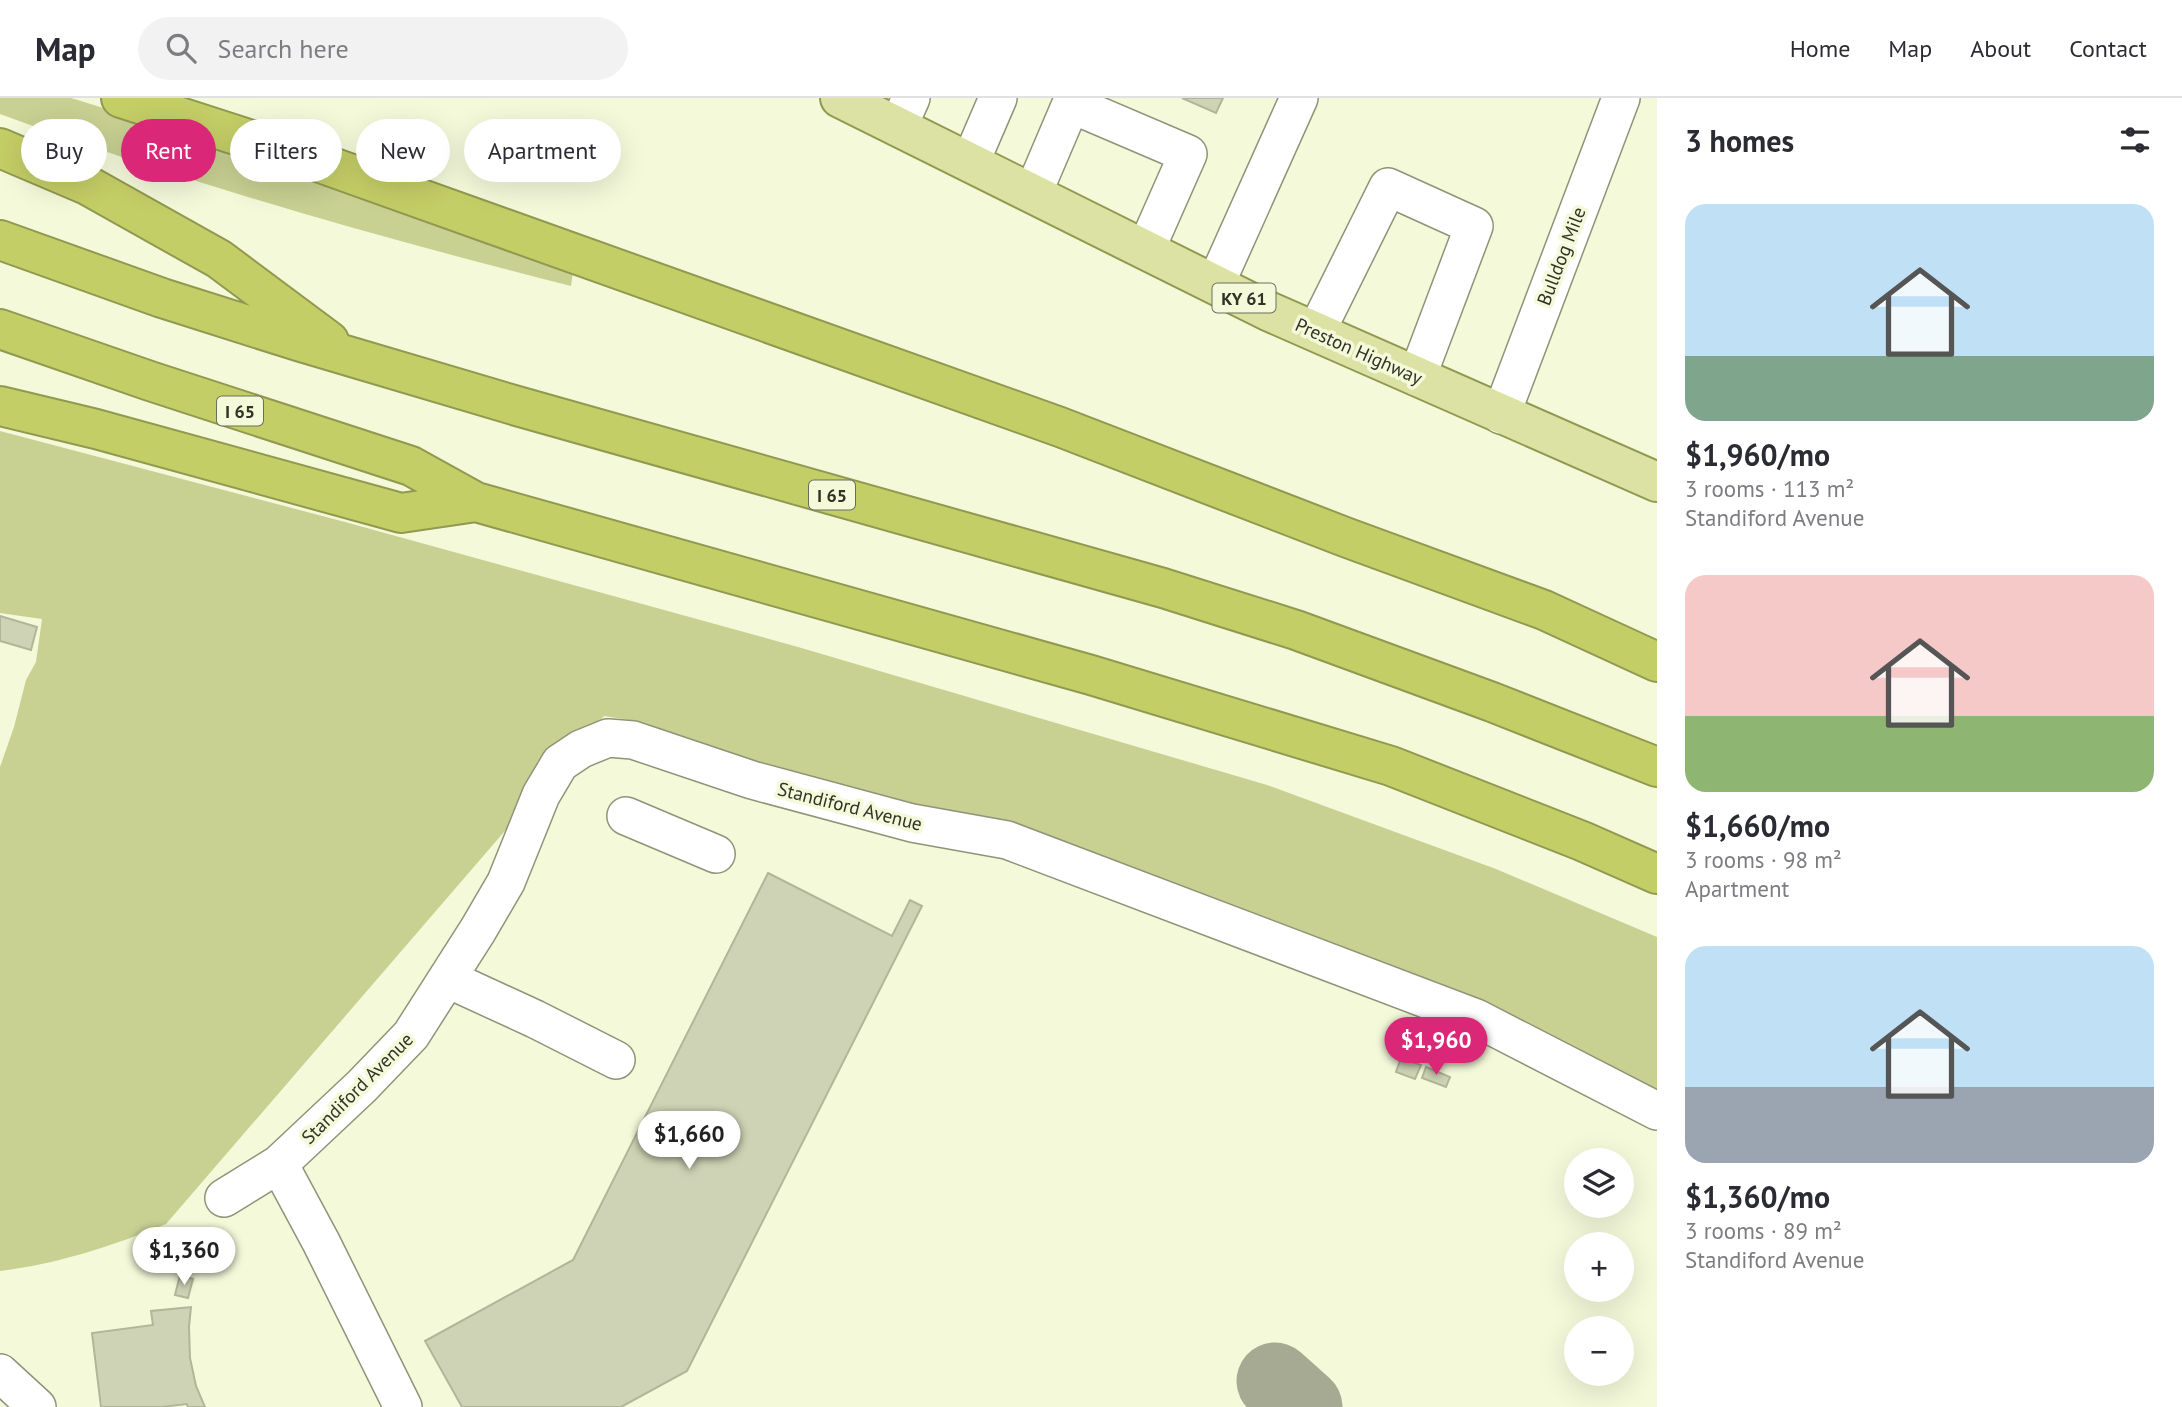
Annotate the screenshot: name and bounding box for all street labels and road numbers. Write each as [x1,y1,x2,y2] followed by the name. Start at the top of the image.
[1531,203,1591,309] street label: Bulldog Mile
[1212,284,1276,313] road number: KY 61
[1292,312,1426,390] street label: Preston Highway
[217,396,263,426] road number: I 65
[809,480,855,510] road number: I 65
[775,776,925,836] street label: Standiford Avenue
[296,1027,418,1149] street label: Standiford Avenue

